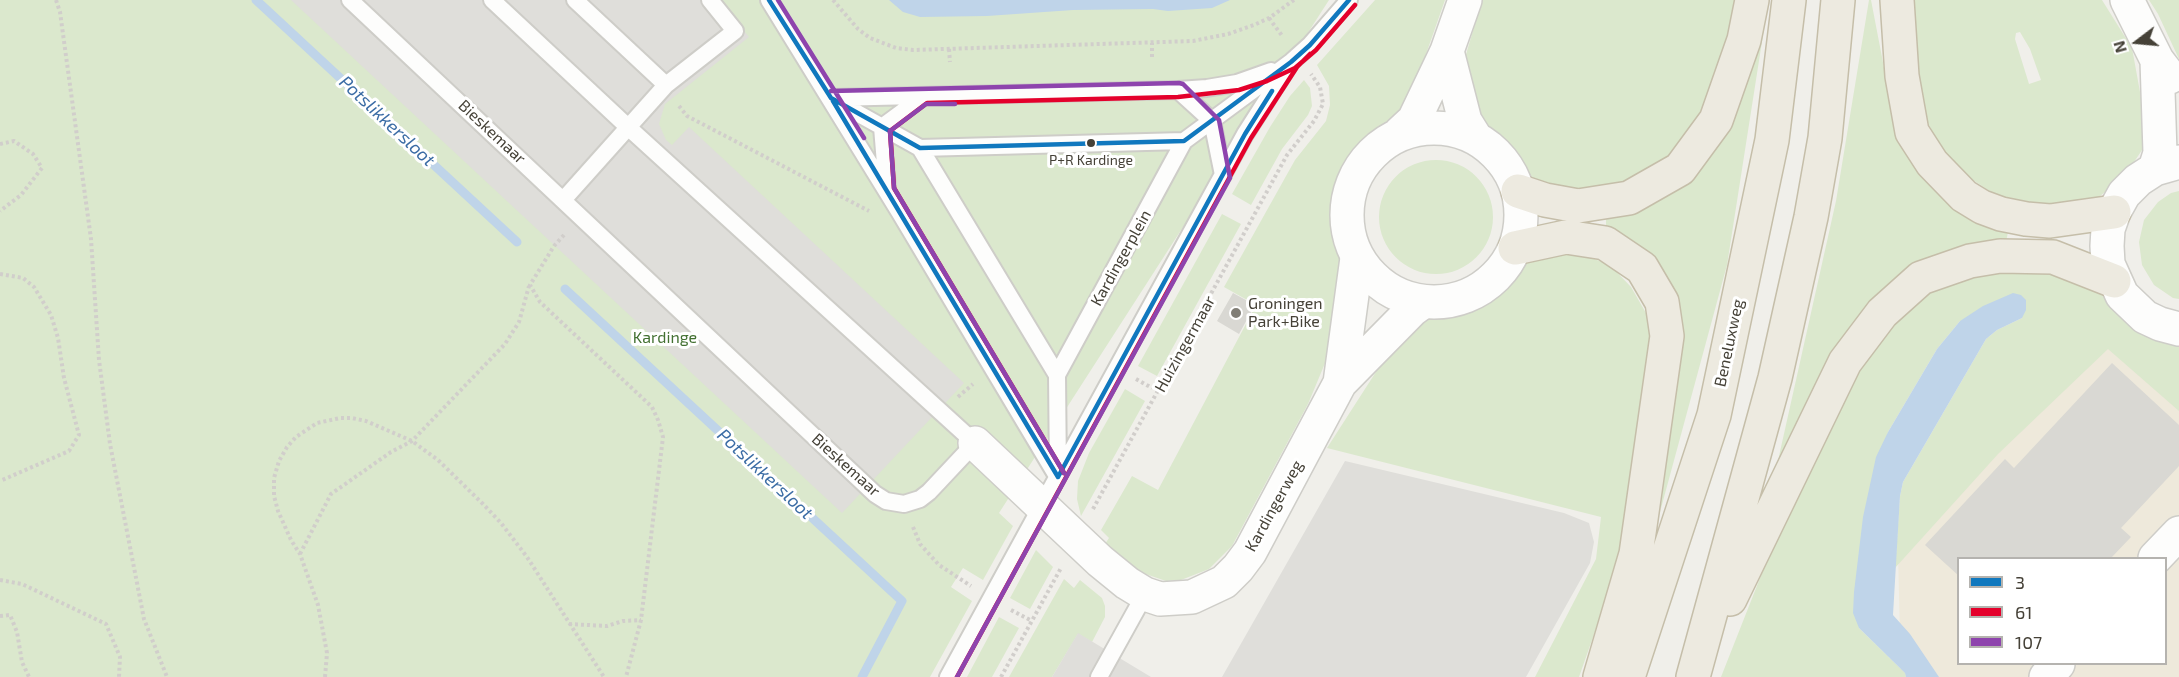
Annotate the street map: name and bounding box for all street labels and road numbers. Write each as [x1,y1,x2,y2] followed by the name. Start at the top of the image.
[454,96,530,168] street label: Bieskemaar
[1087,207,1155,309] street label: Kardingerplein
[1151,293,1219,395] street label: Huizingermaar
[1710,297,1748,389] street label: Beneluxweg
[808,429,884,501] street label: Bieskemaar
[1241,457,1307,555] street label: Kardingerweg

